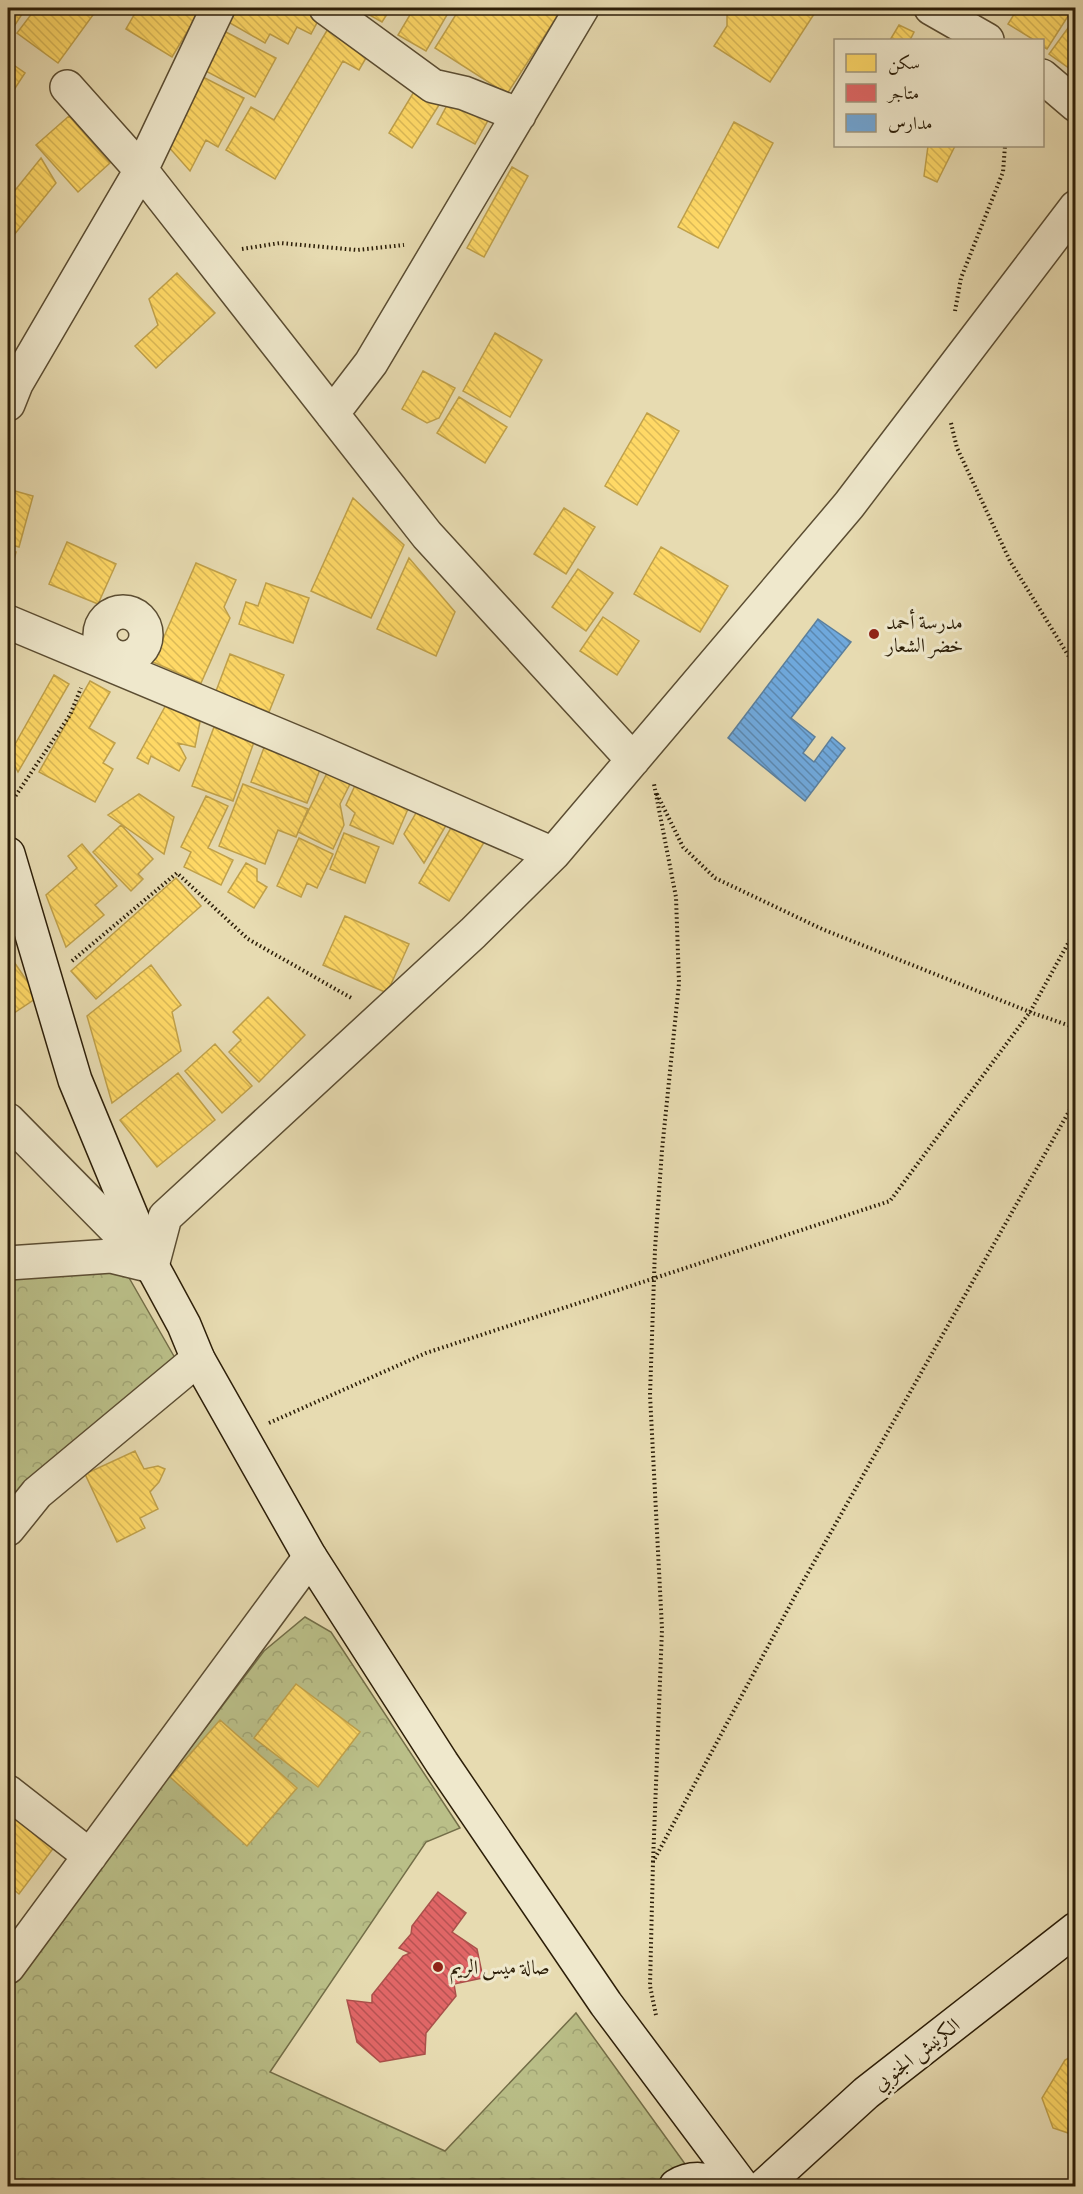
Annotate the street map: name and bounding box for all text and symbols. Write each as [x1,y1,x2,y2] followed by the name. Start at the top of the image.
[834,39,1044,147] legend
[888,51,920,75] text: سكن
[886,81,919,104] text: متاجر
[888,111,932,134] text: مدارس
[884,608,963,659] place label: مدرسة أحمد خضر الشعار
[867,627,881,641] marker: مدرسة أحمد خضر الشعار
[450,1954,550,1985] place label: صالة ميس الريم
[431,1960,445,1974] marker: صالة ميس الريم
[867,2012,967,2099] street label: الكرنيش الجنوبي

